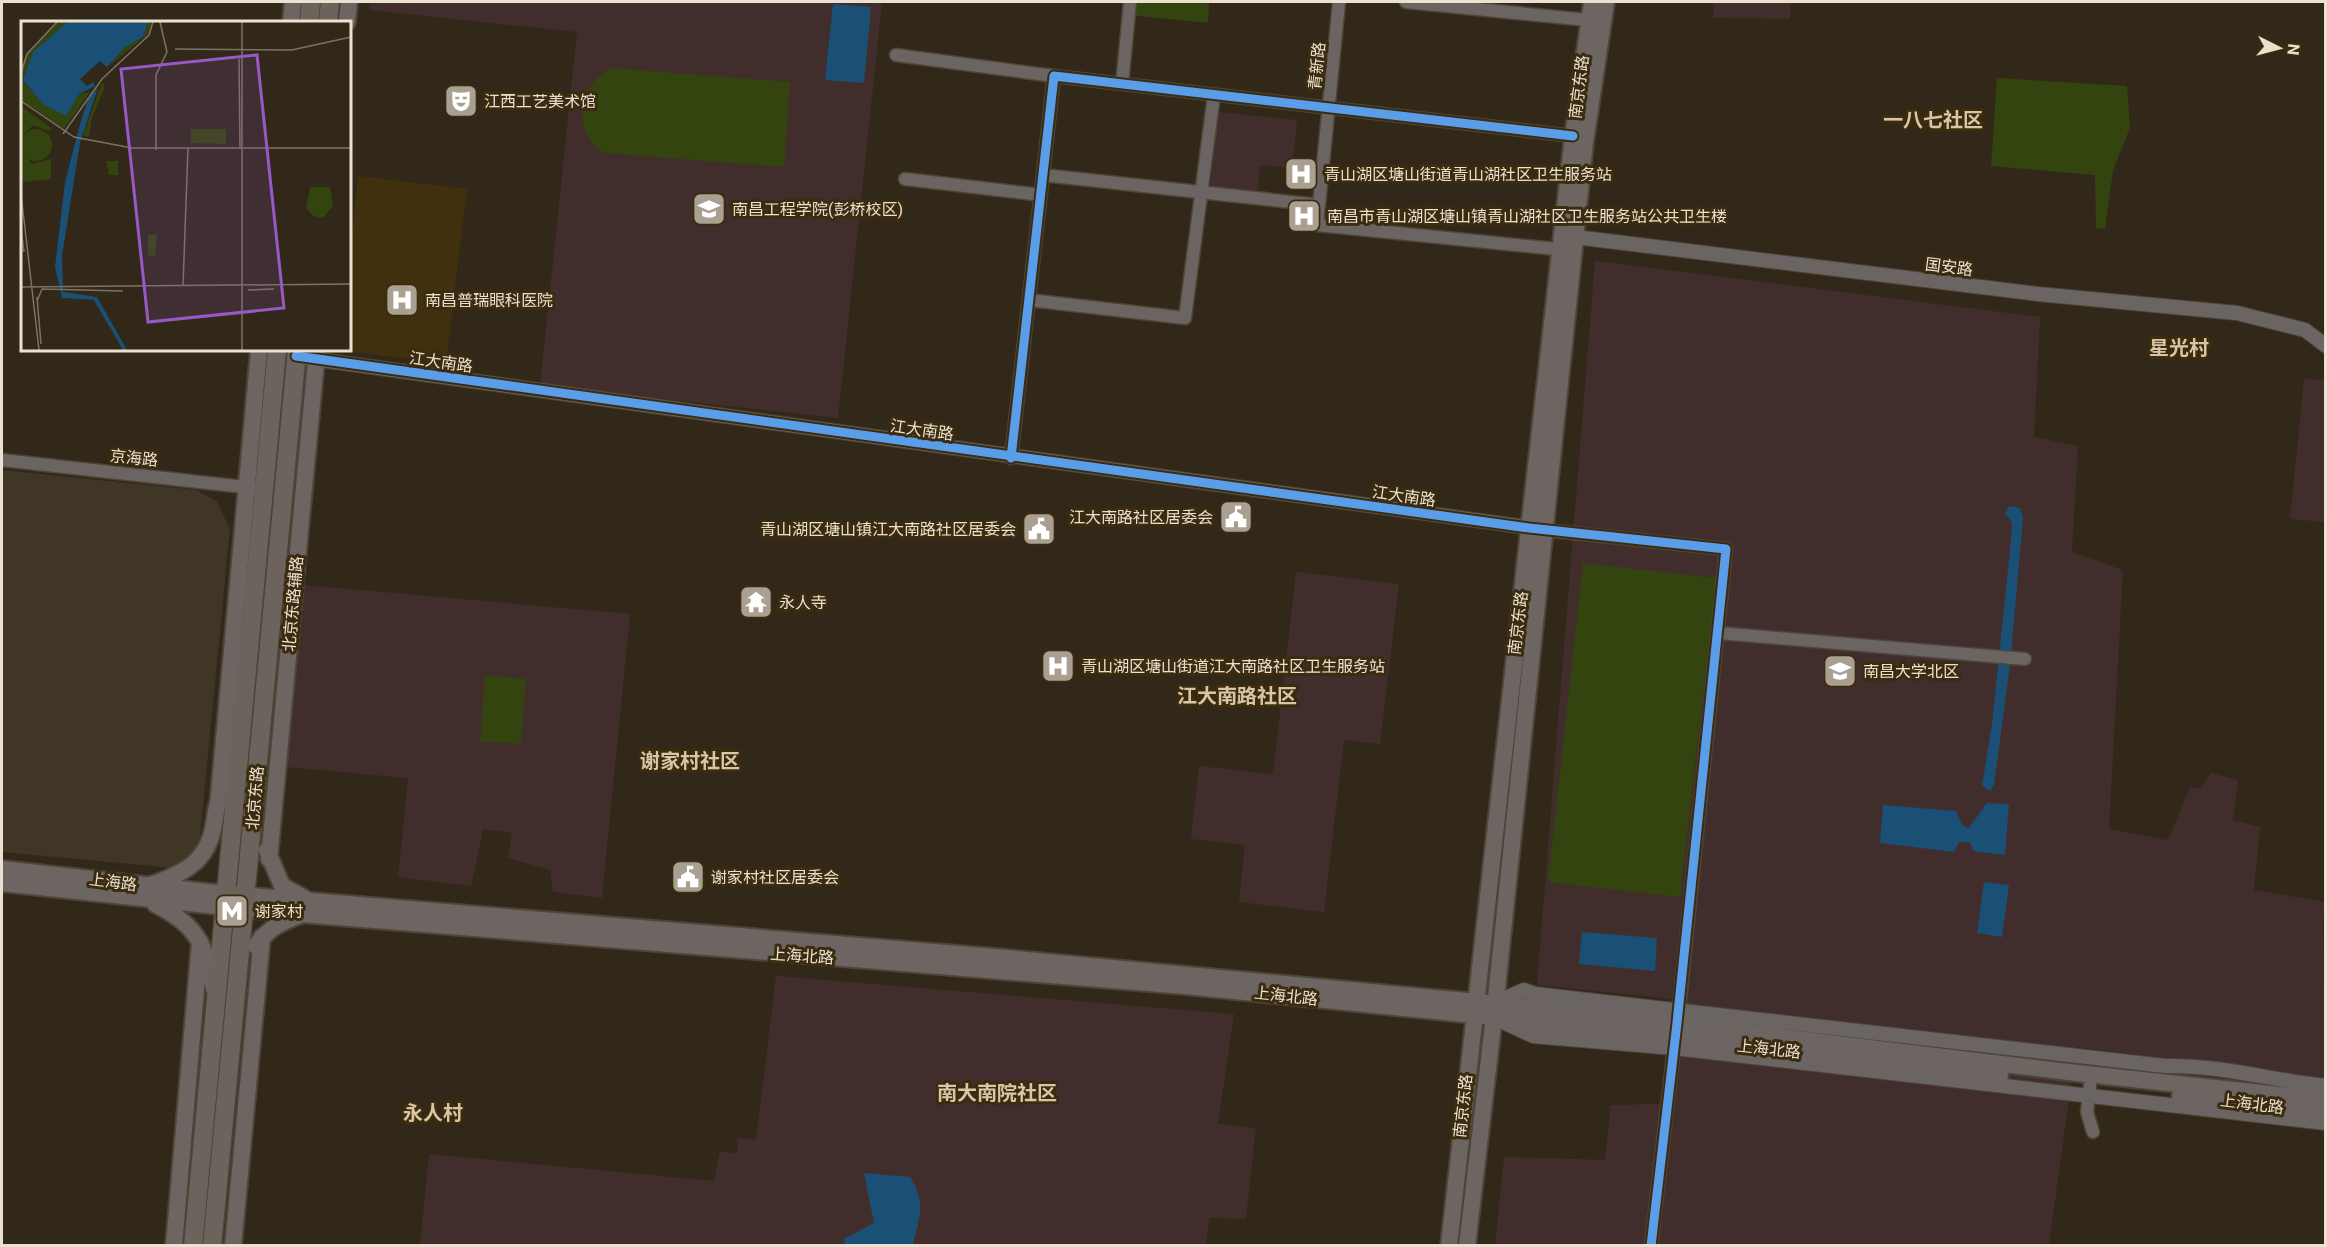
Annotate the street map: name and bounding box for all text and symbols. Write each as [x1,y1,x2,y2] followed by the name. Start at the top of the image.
[2249,18,2309,78] north arrow
[21,21,351,351] inset map
[1305,41,1329,91] street label: 青新路
[2283,43,2303,56] text: N
[1566,54,1592,120] street label: 南京东路
[443,83,479,119] theatre icon: 江西工艺美术馆
[484,92,596,111] place label: 江西工艺美术馆
[1883,108,1983,132] district label: 一八七社区
[1283,156,1319,192] hospital icon: 青山湖区塘山街道青山湖社区卫生服务站
[1324,165,1612,184] place label: 青山湖区塘山街道青山湖社区卫生服务站
[691,191,727,227] school or university icon: 南昌工程学院(彭桥校区)
[1286,198,1322,234] hospital icon: 南昌市青山湖区塘山镇青山湖社区卫生服务站公共卫生楼
[732,200,903,219] place label: 南昌工程学院(彭桥校区)
[1327,207,1727,226] place label: 南昌市青山湖区塘山镇青山湖社区卫生服务站公共卫生楼
[1924,255,1974,279] street label: 国安路
[384,282,420,318] hospital icon: 南昌普瑞眼科医院
[425,291,553,310] place label: 南昌普瑞眼科医院
[2149,336,2209,360] district label: 星光村
[408,348,474,376] street label: 江大南路
[889,416,955,444] street label: 江大南路
[109,446,159,470] street label: 京海路
[1371,482,1437,510] street label: 江大南路
[1218,499,1254,535] public building icon: 江大南路社区居委会
[1069,508,1213,527] place label: 江大南路社区居委会
[1021,511,1057,547] public building icon: 青山湖区塘山镇江大南路社区居委会
[760,520,1016,539] place label: 青山湖区塘山镇江大南路社区居委会
[279,555,307,653] street label: 北京东路辅路
[738,584,774,620] temple icon: 永人寺
[1505,590,1531,656] street label: 南京东路
[779,593,827,612] place label: 永人寺
[1040,648,1076,684] hospital icon: 青山湖区塘山街道江大南路社区卫生服务站
[1822,653,1858,689] school or university icon: 南昌大学北区
[1081,657,1385,676] place label: 青山湖区塘山街道江大南路社区卫生服务站
[1863,662,1959,681] place label: 南昌大学北区
[1177,684,1297,708] district label: 江大南路社区
[640,749,740,773] district label: 谢家村社区
[243,765,267,831] street label: 北京东路
[670,859,706,895] public building icon: 谢家村社区居委会
[711,868,839,887] place label: 谢家村社区居委会
[88,870,138,894] street label: 上海路
[214,893,250,929] metro station icon: 谢家村
[255,902,303,921] place label: 谢家村
[769,944,835,968] street label: 上海北路
[1253,983,1319,1009] street label: 上海北路
[1736,1036,1802,1062] street label: 上海北路
[1450,1073,1476,1139] street label: 南京东路
[937,1081,1057,1105] district label: 南大南院社区
[2219,1091,2285,1117] street label: 上海北路
[403,1101,463,1125] district label: 永人村

